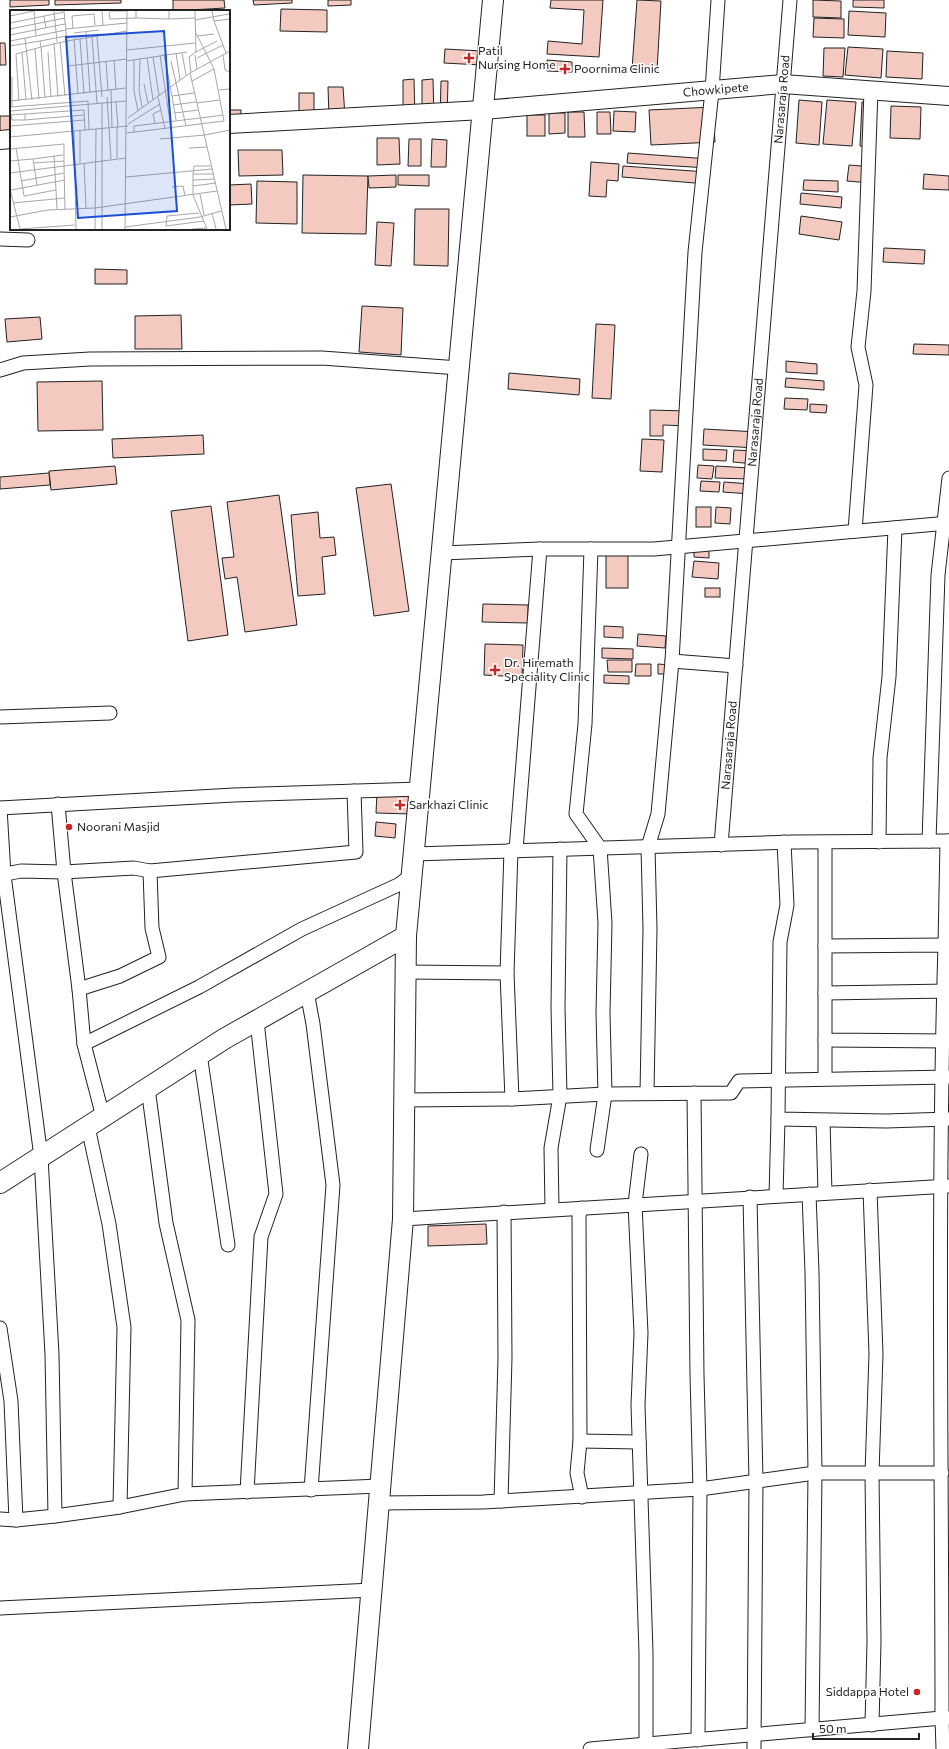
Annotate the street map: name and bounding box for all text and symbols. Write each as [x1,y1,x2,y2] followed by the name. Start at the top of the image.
[10,10,230,230] inset map
[478,43,556,71] place label: Patil Nursing Home
[463,52,475,64] marker: Patil Nursing Home
[770,55,791,144] street label: Narasaraja Road
[574,61,660,75] place label: Poornima Clinic
[559,63,571,75] marker: Poornima Clinic
[682,79,749,99] street label: Chowkipete
[744,377,765,467] street label: Narasaraja Road
[504,655,590,683] place label: Dr. Hiremath Speciality Clinic
[489,664,501,676] marker: Dr. Hiremath Speciality Clinic
[718,700,739,790] street label: Narasaraja Road
[409,797,488,811] place label: Sarkhazi Clinic
[394,799,406,811] marker: Sarkhazi Clinic
[77,819,160,833] place label: Noorani Masjid
[64,822,74,832] marker: Noorani Masjid
[826,1684,909,1698] place label: Siddappa Hotel
[912,1687,922,1697] marker: Siddappa Hotel
[813,1715,919,1741] scale bar
[819,1721,847,1735] text: 50 m

